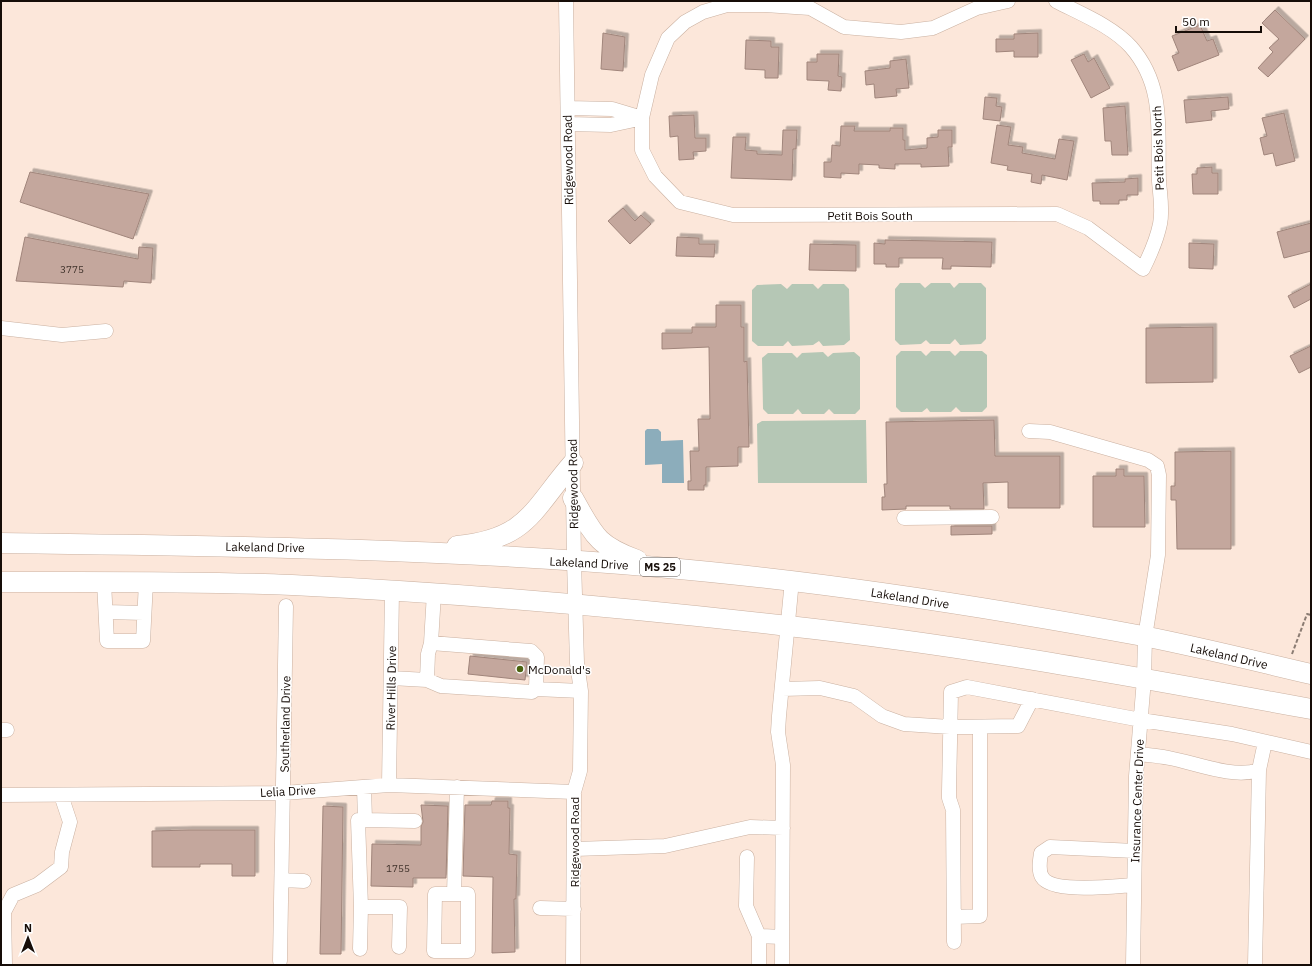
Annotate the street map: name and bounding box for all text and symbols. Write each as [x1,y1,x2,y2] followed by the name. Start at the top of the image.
[1176,8,1261,34] scale bar
[1182,14,1210,29] text: 50 m
[1149,105,1167,191] street label: Petit Bois North
[560,115,576,205] street label: Ridgewood Road
[827,208,913,223] street label: Petit Bois South
[60,263,84,276] house number: 3775
[565,439,581,529] street label: Ridgewood Road
[225,539,305,555] street label: Lakeland Drive
[549,553,629,573] street label: Lakeland Drive
[640,558,680,576] road number: MS 25
[870,584,951,612] street label: Lakeland Drive
[1189,640,1270,672] street label: Lakeland Drive
[383,645,399,731] street label: River Hills Drive
[528,662,591,677] place label: McDonald's
[515,664,525,674] marker: McDonald's
[277,675,293,772] street label: Southerland Drive
[1127,738,1147,863] street label: Insurance Center Drive
[260,782,317,800] street label: Lelia Drive
[567,797,582,887] street label: Ridgewood Road
[386,862,410,875] house number: 1755
[8,918,48,958] north arrow
[24,921,32,935] text: N

